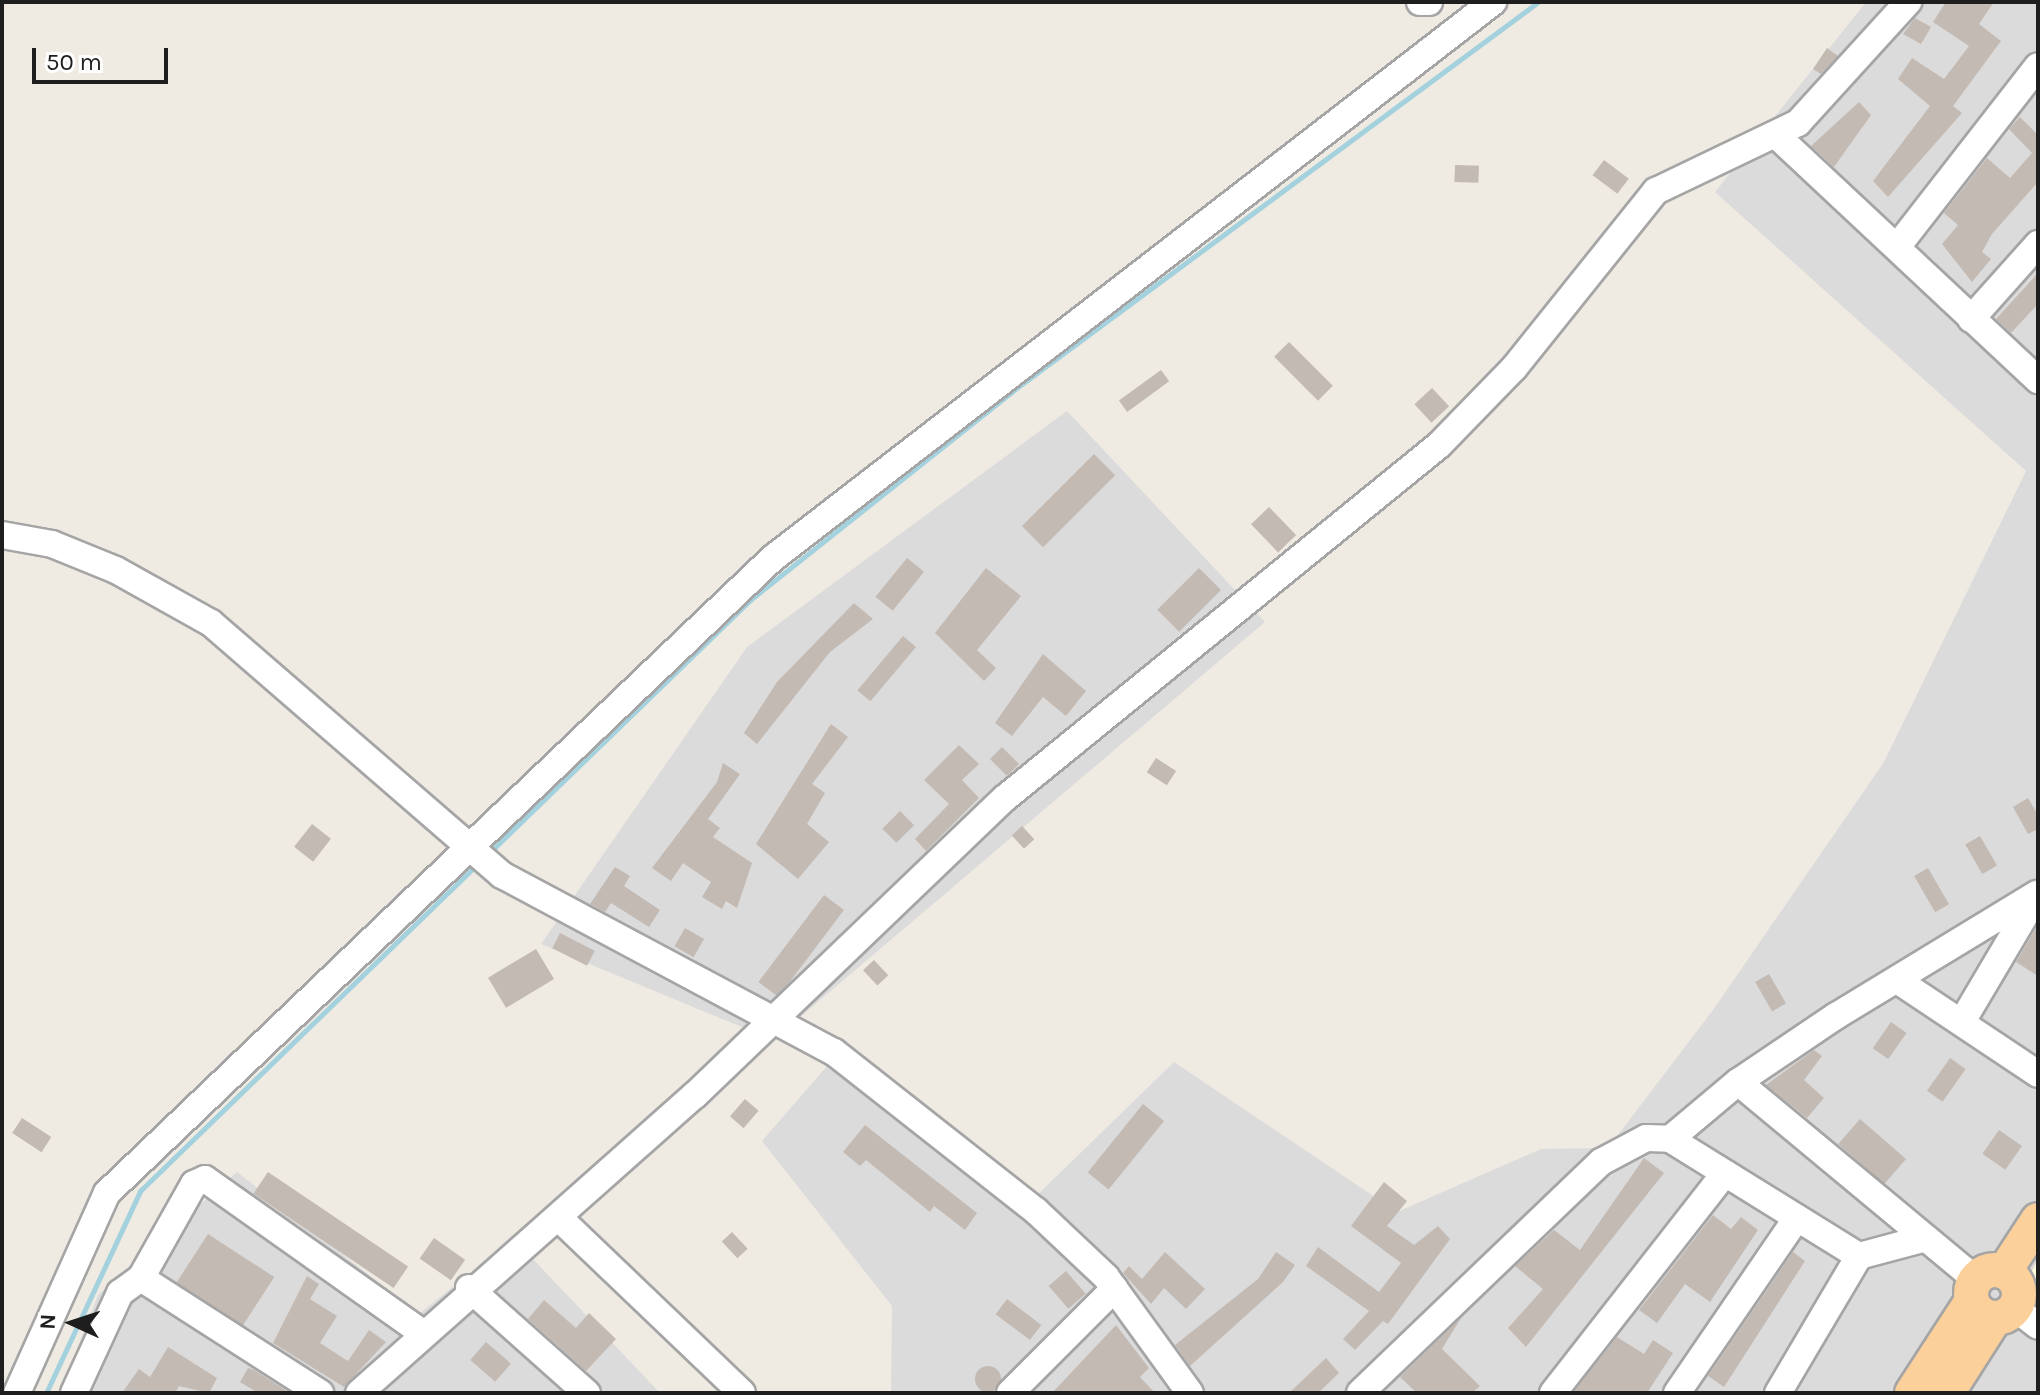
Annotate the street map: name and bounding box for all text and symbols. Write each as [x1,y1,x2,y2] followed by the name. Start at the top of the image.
[36,32,172,82] scale bar
[46,48,102,76] text: 50 m
[32,1283,112,1363] north arrow
[35,1313,61,1330] text: N

